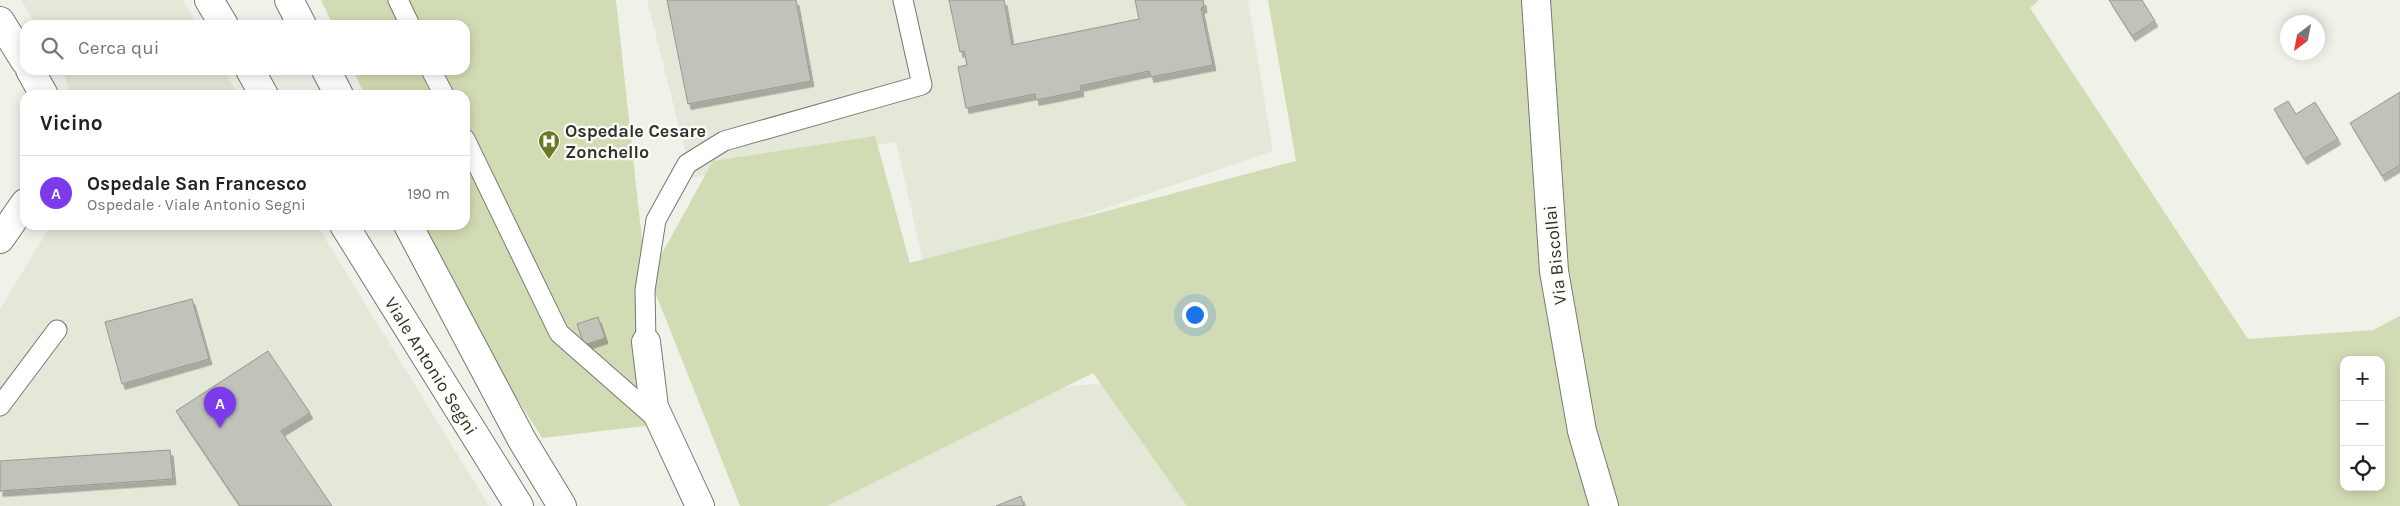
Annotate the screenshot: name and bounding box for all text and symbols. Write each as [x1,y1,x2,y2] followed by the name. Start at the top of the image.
[2280,15,2325,60] north arrow
[20,20,470,75] search box
[38,34,66,62] icon: search
[78,37,159,59] text: Cerca qui
[40,111,103,135] text: Vicino
[565,120,706,163] place label: Ospedale Cesare Zonchello
[537,129,561,160] hospital icon: Ospedale Cesare Zonchello
[87,173,307,195] text: Ospedale San Francesco
[51,184,61,203] text: A
[407,184,450,203] text: 190 m
[87,195,306,214] text: Ospedale · Viale Antonio Segni
[1539,204,1571,306] street label: Via Biscollai
[380,293,482,439] street label: Viale Antonio Segni
[1182,302,1208,328] your location
[2340,356,2385,491] map controls
[2340,356,2385,401] button: +
[204,387,236,428] pin: A
[2340,401,2385,446] button: −
[2340,446,2385,491] button: locate

